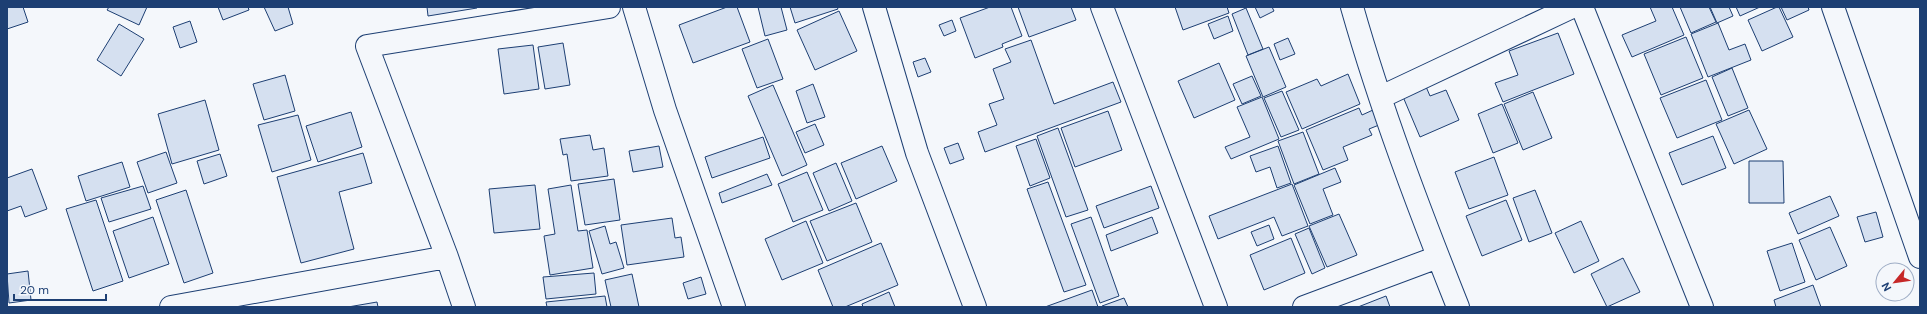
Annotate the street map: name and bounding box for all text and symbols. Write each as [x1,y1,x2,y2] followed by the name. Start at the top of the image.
[1875,262,1915,302] north arrow
[14,276,106,302] scale bar
[1878,280,1894,294] text: N
[20,282,49,298] text: 20 m

